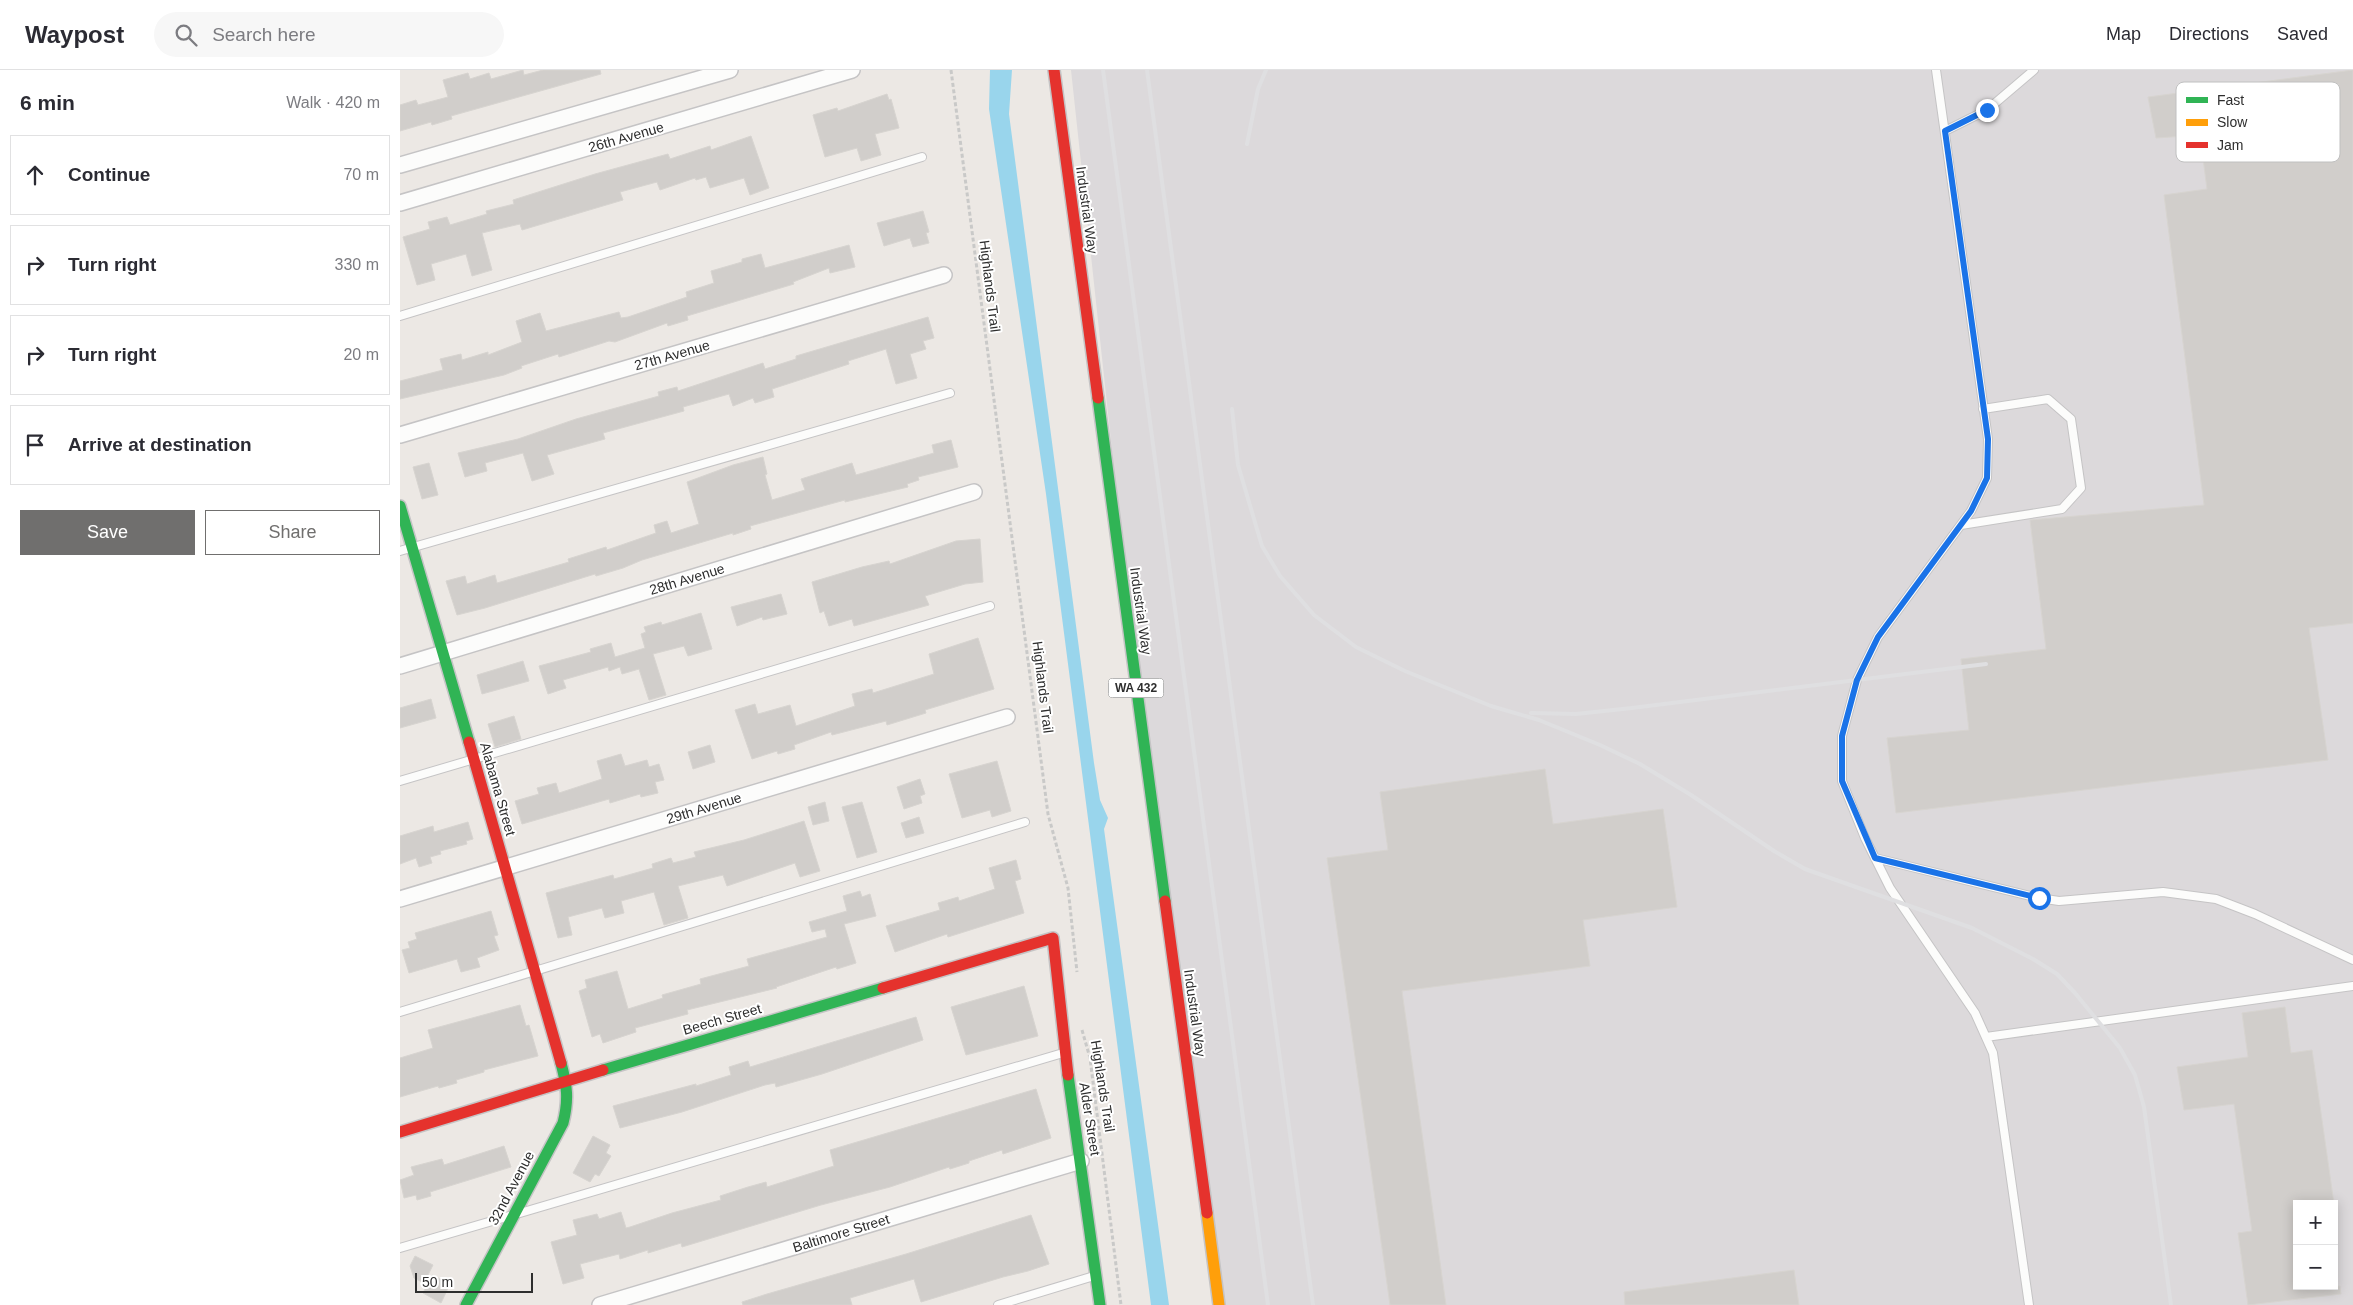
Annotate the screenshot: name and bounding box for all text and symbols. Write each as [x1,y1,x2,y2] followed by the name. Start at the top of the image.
[154,12,504,57] search box
[25,21,124,48] text: Waypost
[172,21,200,49] icon: search
[212,24,316,45] text: Search here
[2106,24,2141,44] text: Map
[2169,24,2249,44] text: Directions
[2277,24,2328,44] text: Saved
[2176,82,2340,162] legend
[20,91,75,114] text: 6 min
[2217,92,2244,108] text: Fast
[286,94,380,111] text: Walk · 420 m
[1976,99,1999,122] route end
[2217,114,2248,130] text: Slow
[586,119,666,155] street label: 26th Avenue
[2217,137,2243,153] text: Jam
[21,161,49,189] icon: ahead
[68,164,150,185] text: Continue
[1073,165,1101,255] street label: Industrial Way
[343,166,379,183] text: 70 m
[976,239,1004,333] street label: Highlands Trail
[21,251,49,279] icon: right
[68,254,156,275] text: Turn right
[335,256,379,273] text: 330 m
[632,337,712,373] street label: 27th Avenue
[21,341,49,369] icon: right
[68,344,156,365] text: Turn right
[343,346,379,363] text: 20 m
[21,431,49,459] icon: arrive
[68,434,252,455] text: Arrive at destination
[20,510,195,555] button: Save
[205,510,380,555] button: Share
[648,560,727,598] street label: 28th Avenue
[1127,566,1155,656] street label: Industrial Way
[1029,640,1057,734] street label: Highlands Trail
[1108,678,1164,698] road number: WA 432
[477,740,519,838] street label: Alabama Street
[665,789,744,827] street label: 29th Avenue
[2028,887,2051,910] route start
[1181,968,1209,1058] street label: Industrial Way
[681,1000,763,1038] street label: Beech Street
[1088,1039,1118,1133] street label: Highlands Trail
[1076,1081,1104,1157] street label: Alder Street
[485,1148,537,1228] street label: 32nd Avenue
[2293,1200,2338,1290] map controls
[2293,1200,2338,1245] button: +
[791,1211,891,1255] street label: Baltimore Street
[2293,1245,2338,1290] button: −
[415,1270,532,1293] scale bar
[422,1274,453,1290] text: 50 m

